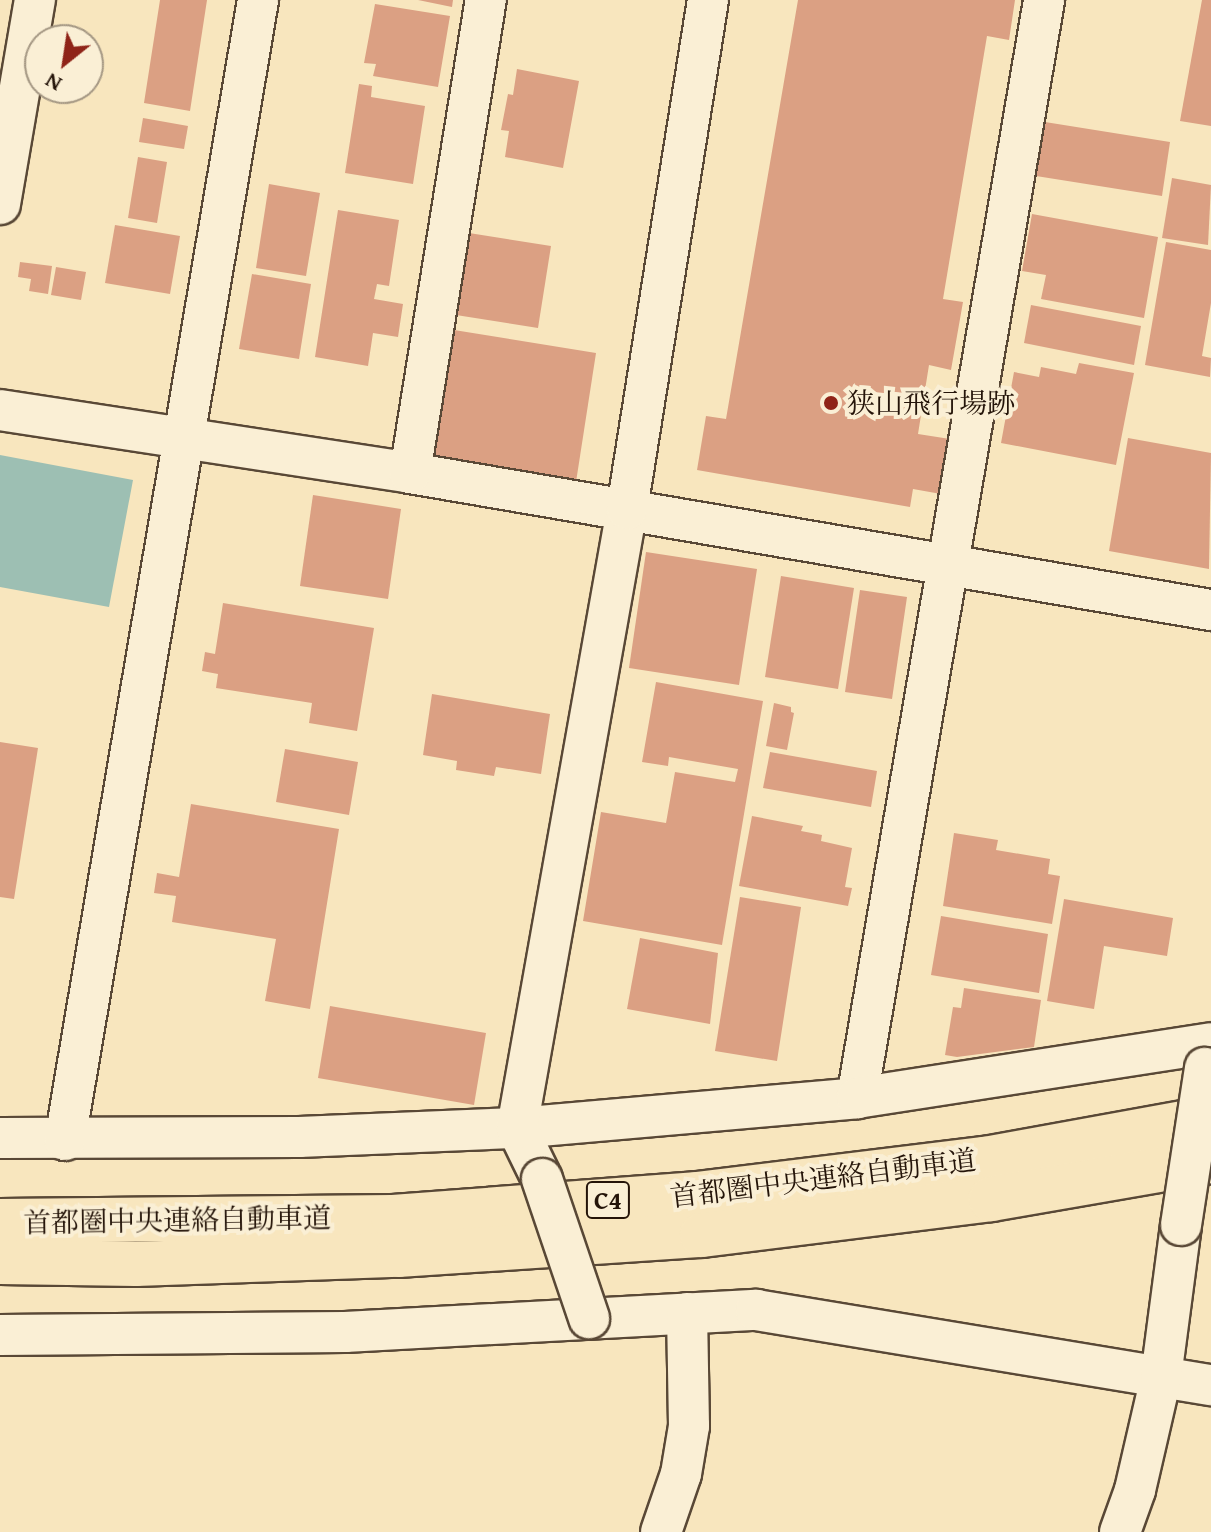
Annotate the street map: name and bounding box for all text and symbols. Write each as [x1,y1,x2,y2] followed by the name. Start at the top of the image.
[24,24,104,104] north arrow
[39,66,67,101] text: N
[847,386,1015,420] place label: 狭山飛行場跡
[822,394,840,412] marker: 狭山飛行場跡
[668,1143,978,1213] street label: 首都圏中央連絡自動車道
[584,1178,632,1222] road number: C4
[23,1201,331,1239] street label: 首都圏中央連絡自動車道

